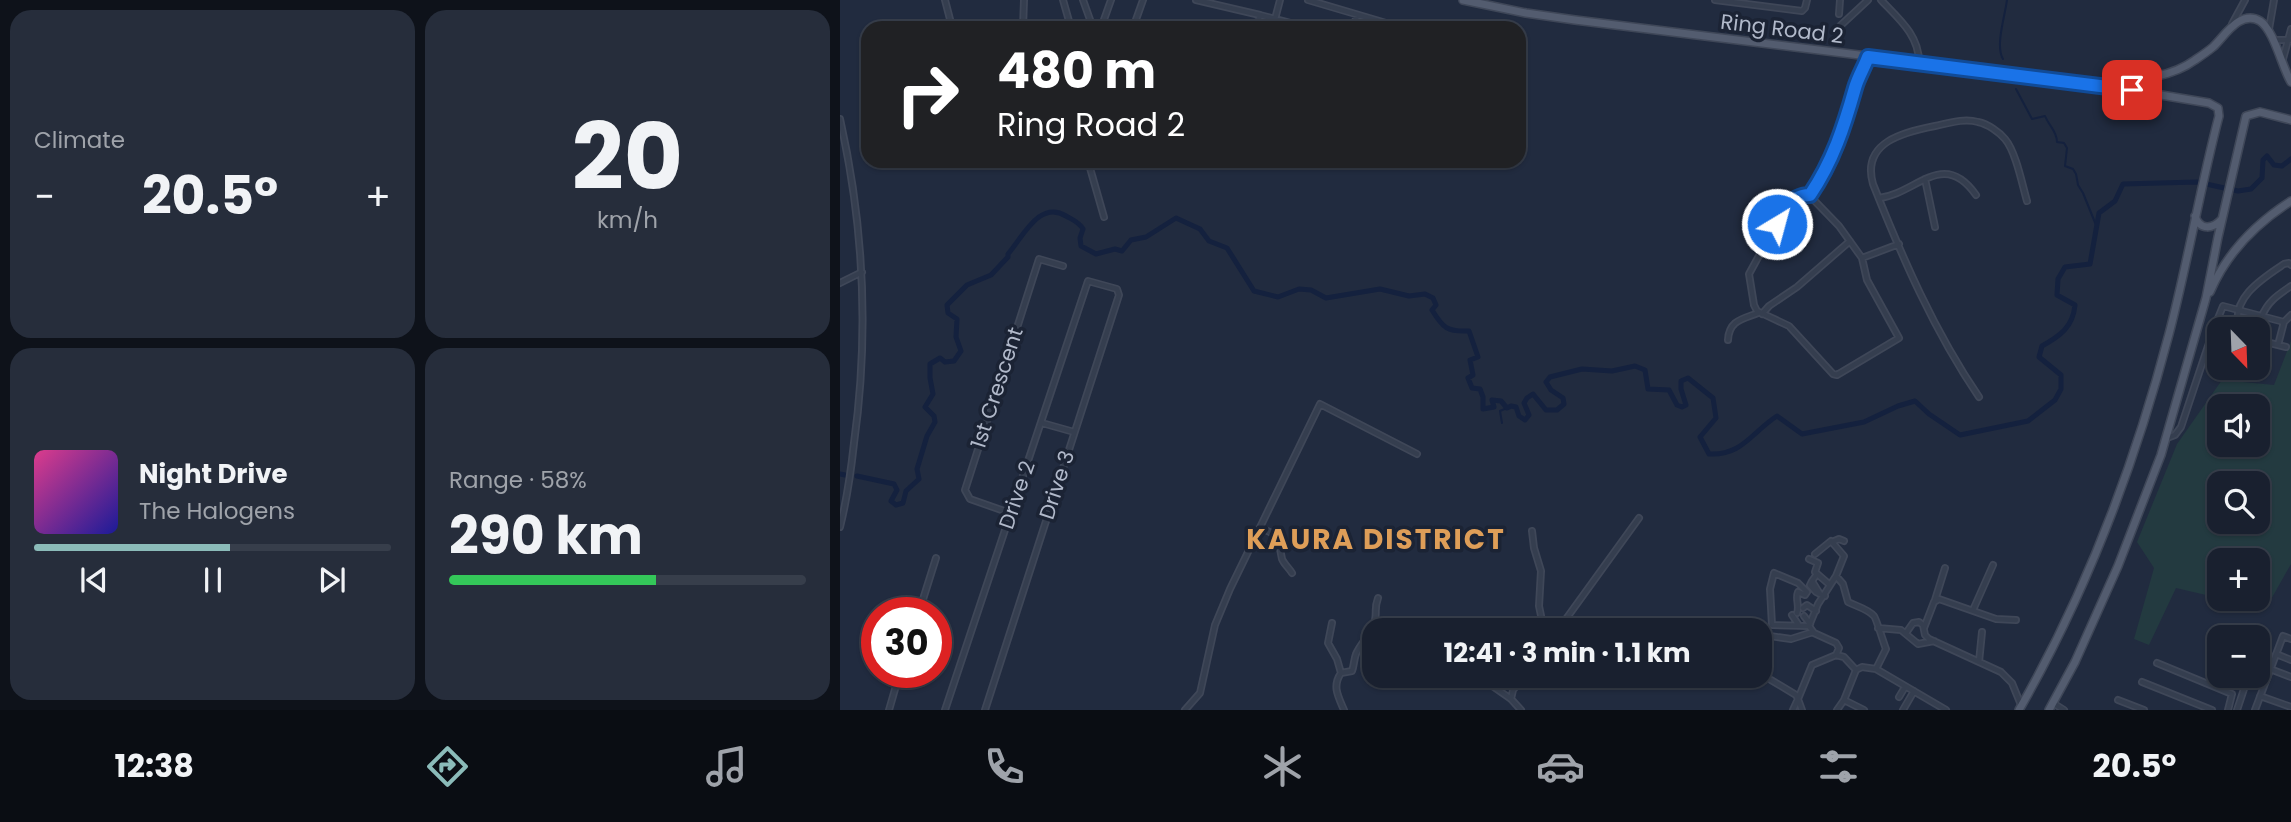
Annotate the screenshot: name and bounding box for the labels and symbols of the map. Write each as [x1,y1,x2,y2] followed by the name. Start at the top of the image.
[1719,7,1845,50] street label: Ring Road 2
[2102,60,2162,120] pin
[1740,187,1814,261] position arrow
[2207,317,2270,380] north arrow
[963,324,1030,452] street label: 1st Crescent
[1032,447,1081,523] street label: Drive 3
[991,457,1042,533] street label: Drive 2
[1246,520,1506,559] district label: KAURA DISTRICT
[861,597,952,688] speed limit sign: 30

